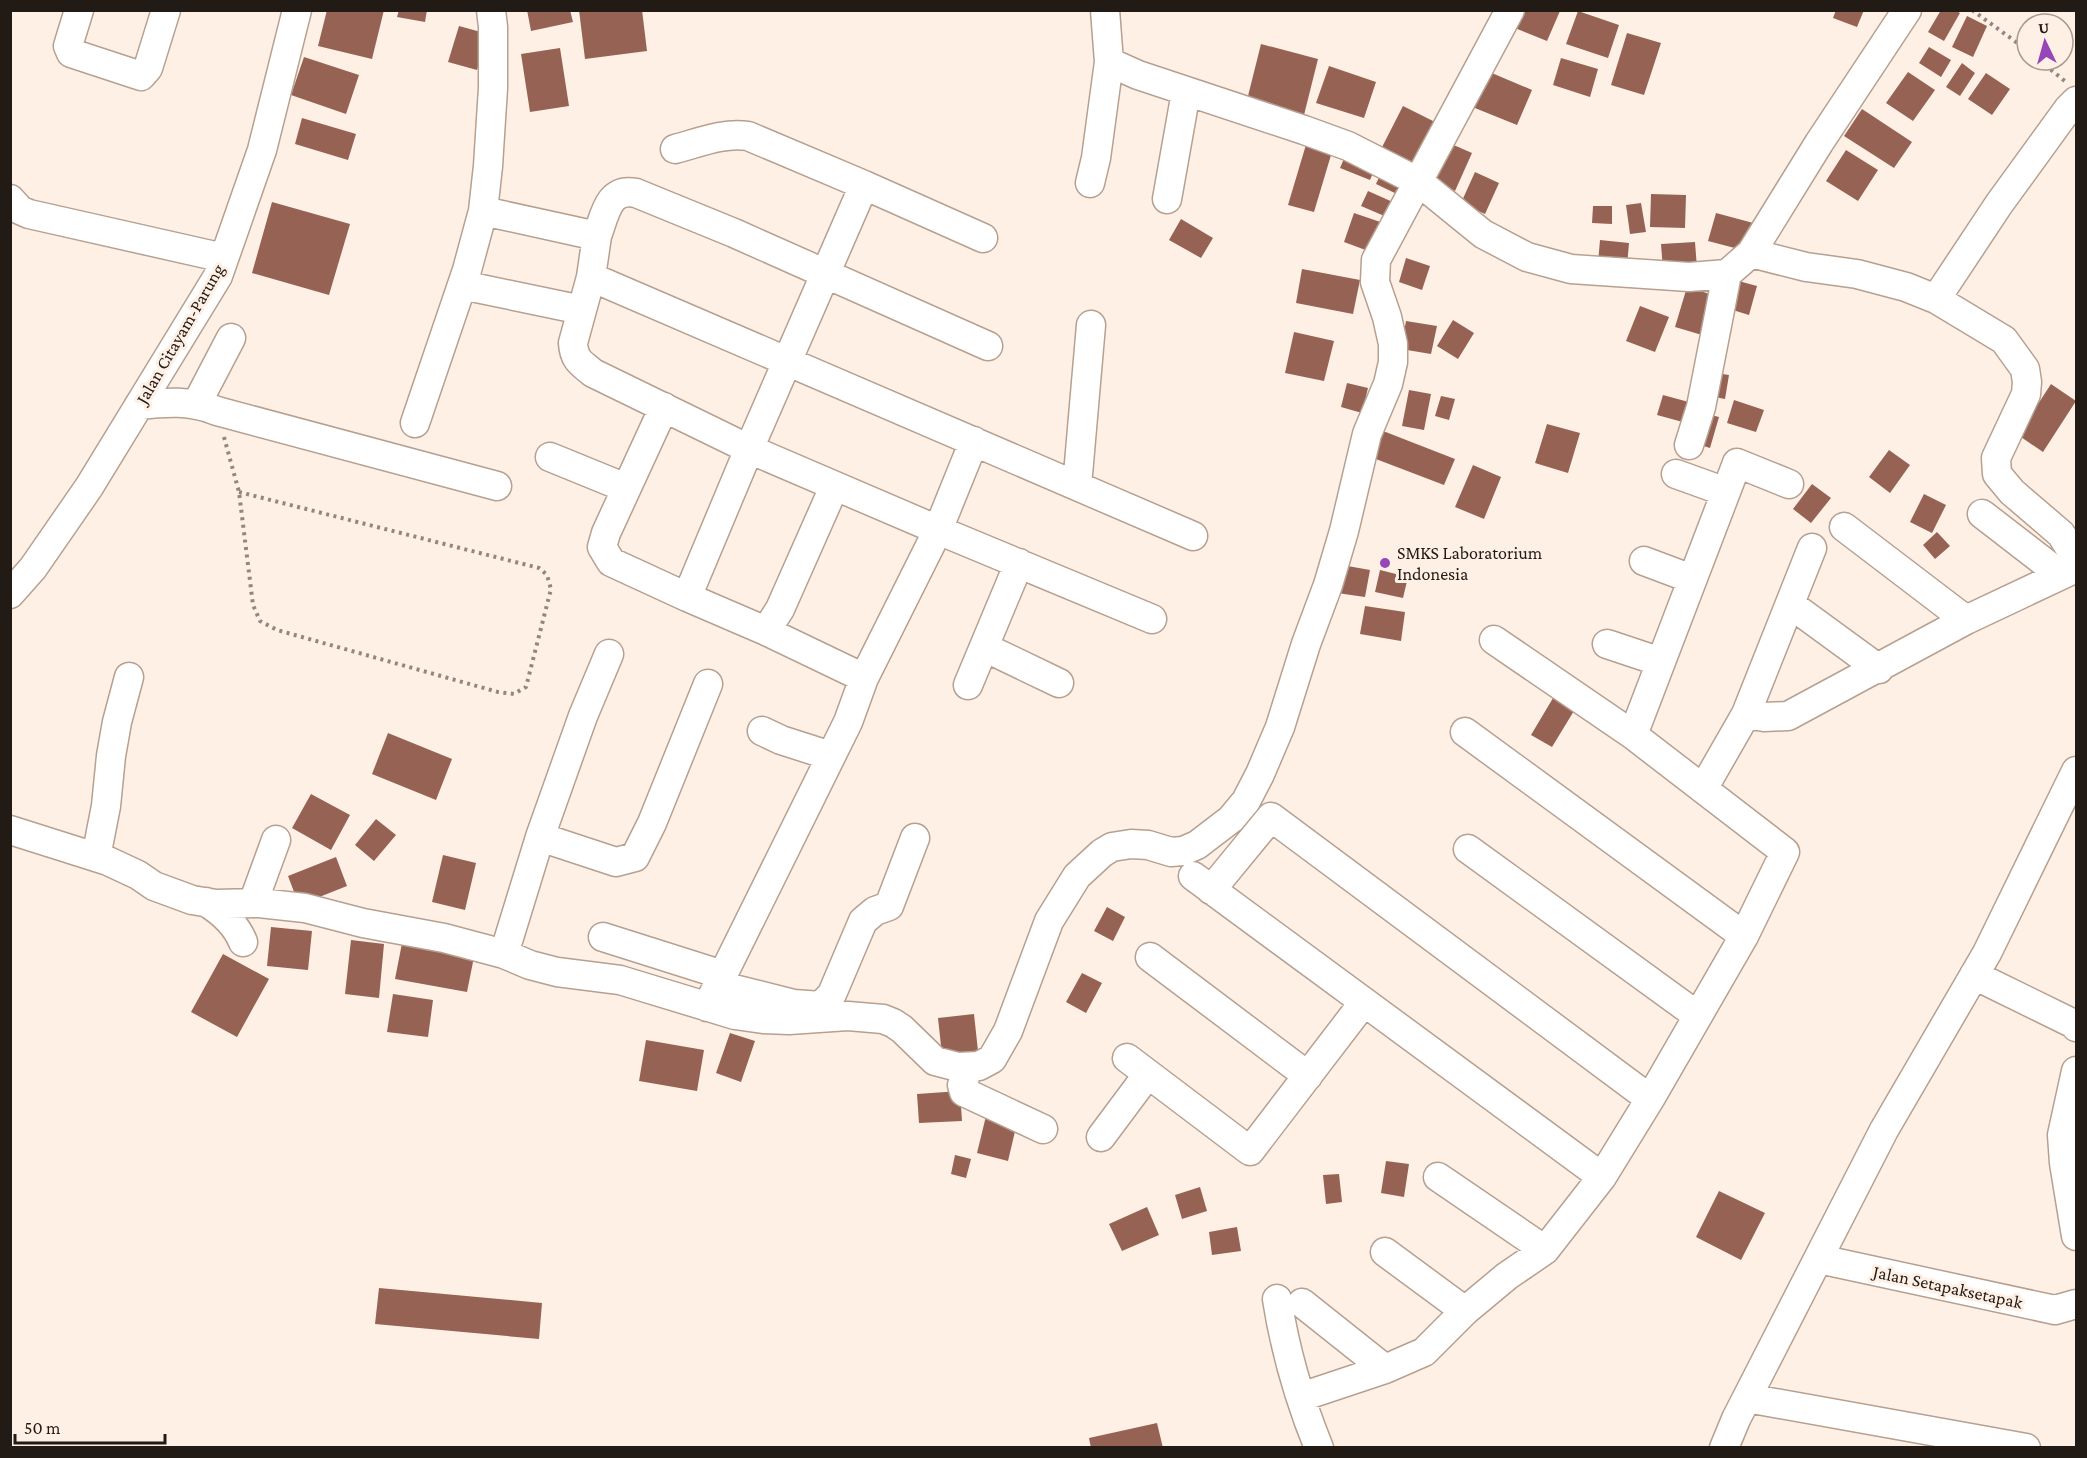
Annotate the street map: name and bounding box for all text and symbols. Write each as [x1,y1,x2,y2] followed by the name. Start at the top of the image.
[2015,12,2075,72] north arrow
[2038,19,2050,37] text: U
[131,260,228,409] street label: Jalan Citayam-Parung
[1397,543,1543,584] place label: SMKS Laboratorium Indonesia
[1378,556,1392,570] marker: SMKS Laboratorium Indonesia
[1870,1261,2025,1313] street label: Jalan Setapaksetapak
[15,1407,165,1445] scale bar
[24,1418,61,1438] text: 50 m

